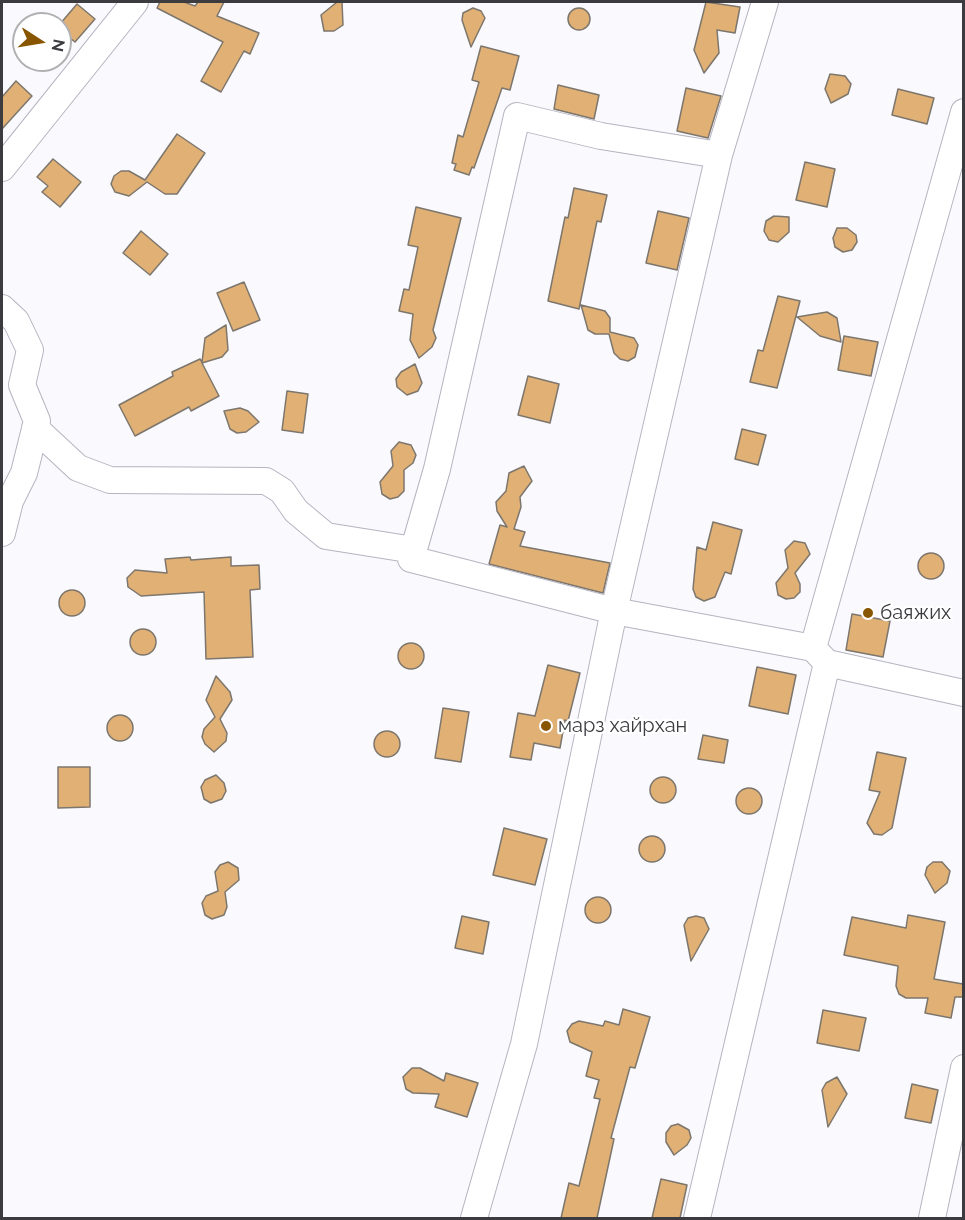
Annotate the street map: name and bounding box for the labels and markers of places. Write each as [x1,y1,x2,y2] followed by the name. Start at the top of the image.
[880,601,951,625] place label: баяжих
[861,606,875,620] marker: баяжих
[558,714,687,738] place label: марз хайрхан
[539,719,553,733] marker: марз хайрхан

